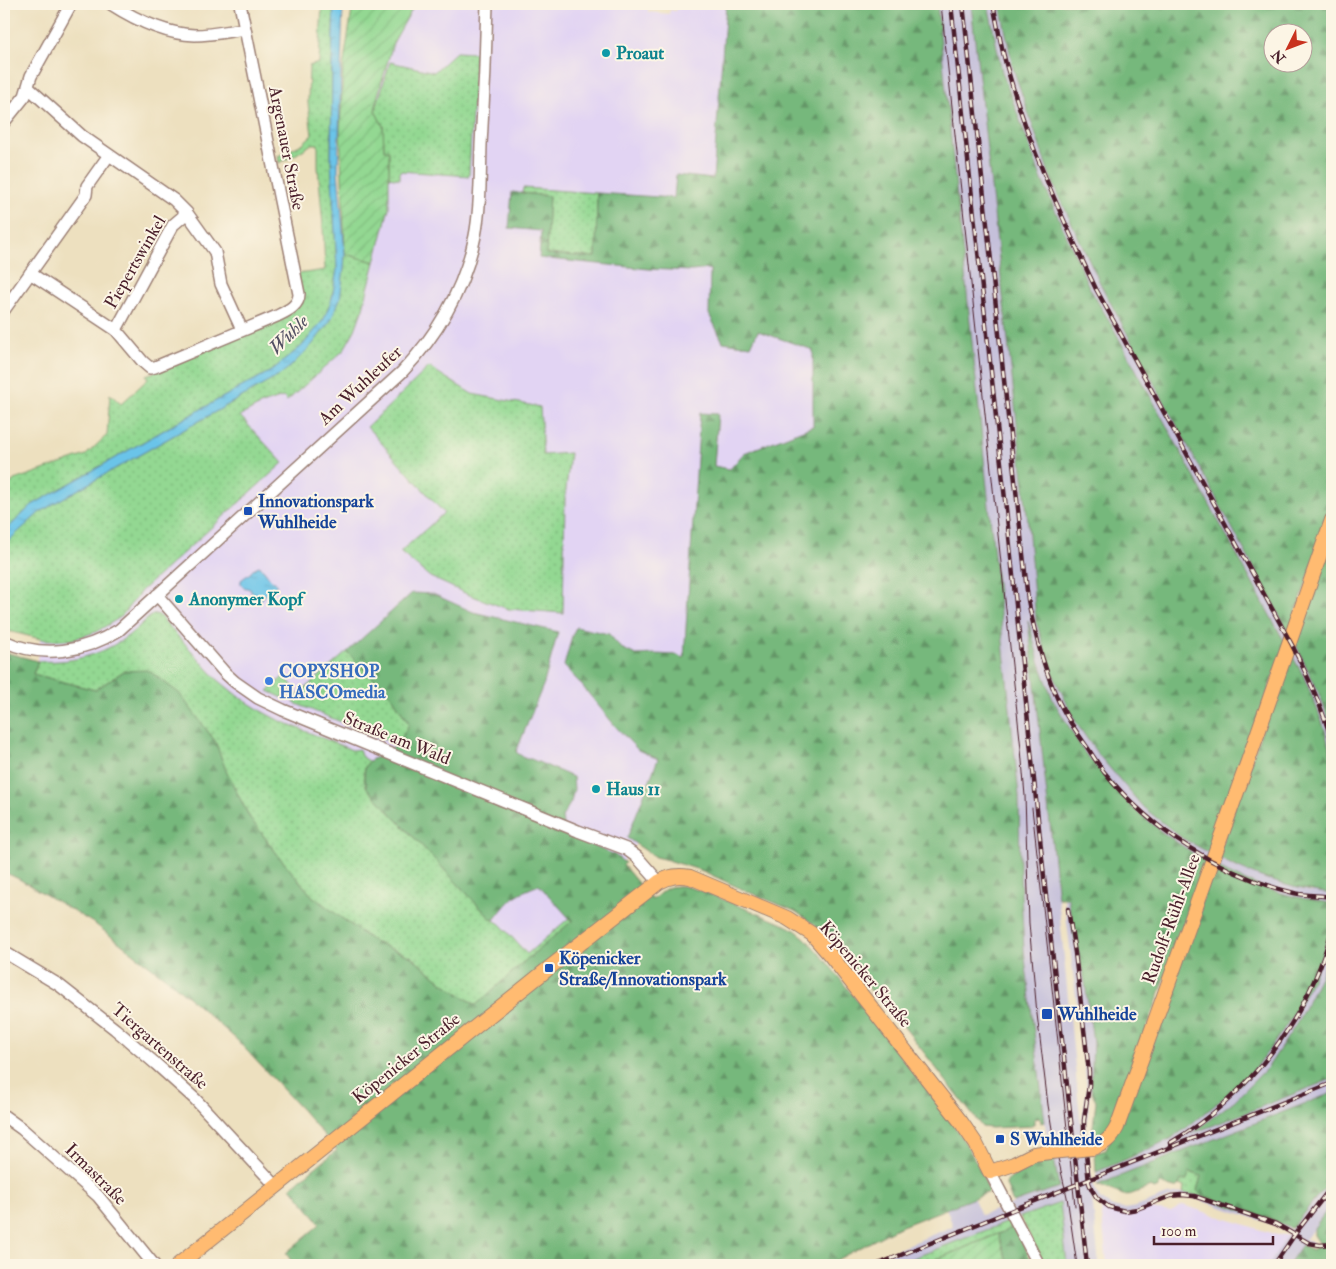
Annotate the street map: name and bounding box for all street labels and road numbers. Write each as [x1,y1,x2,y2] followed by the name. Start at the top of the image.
[263,83,310,212] street label: Argenauer Straße
[100,211,171,313] street label: Piepertswinkel
[313,341,407,431] street label: Am Wuhleufer
[340,707,454,770] street label: Straße am Wald
[1137,851,1206,987] street label: Rudolf-Rühl-Allee
[814,916,917,1033] street label: Köpenicker Straße
[106,998,213,1095] street label: Tiergartenstraße
[348,1008,465,1109] street label: Köpenicker Straße
[60,1138,132,1211] street label: Irmastraße

